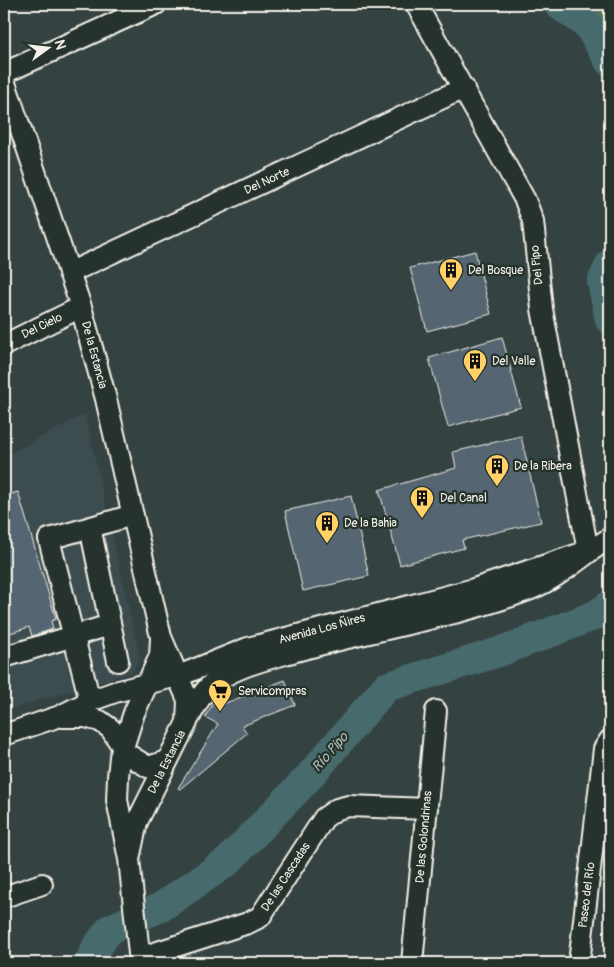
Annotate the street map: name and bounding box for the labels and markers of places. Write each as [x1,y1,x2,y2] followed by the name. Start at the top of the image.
[438,257,464,291] building icon: Del Bosque
[468,263,523,278] place label: Del Bosque
[462,348,488,382] building icon: Del Valle
[492,354,535,369] place label: Del Valle
[484,453,510,487] building icon: De la Ribera
[514,459,572,474] place label: De la Ribera
[409,485,435,519] building icon: Del Canal
[440,491,487,506] place label: Del Canal
[314,510,340,544] building icon: De la Bahia
[344,516,397,531] place label: De la Bahia
[207,678,233,712] supermarket icon: Servicompras
[238,684,307,699] place label: Servicompras

